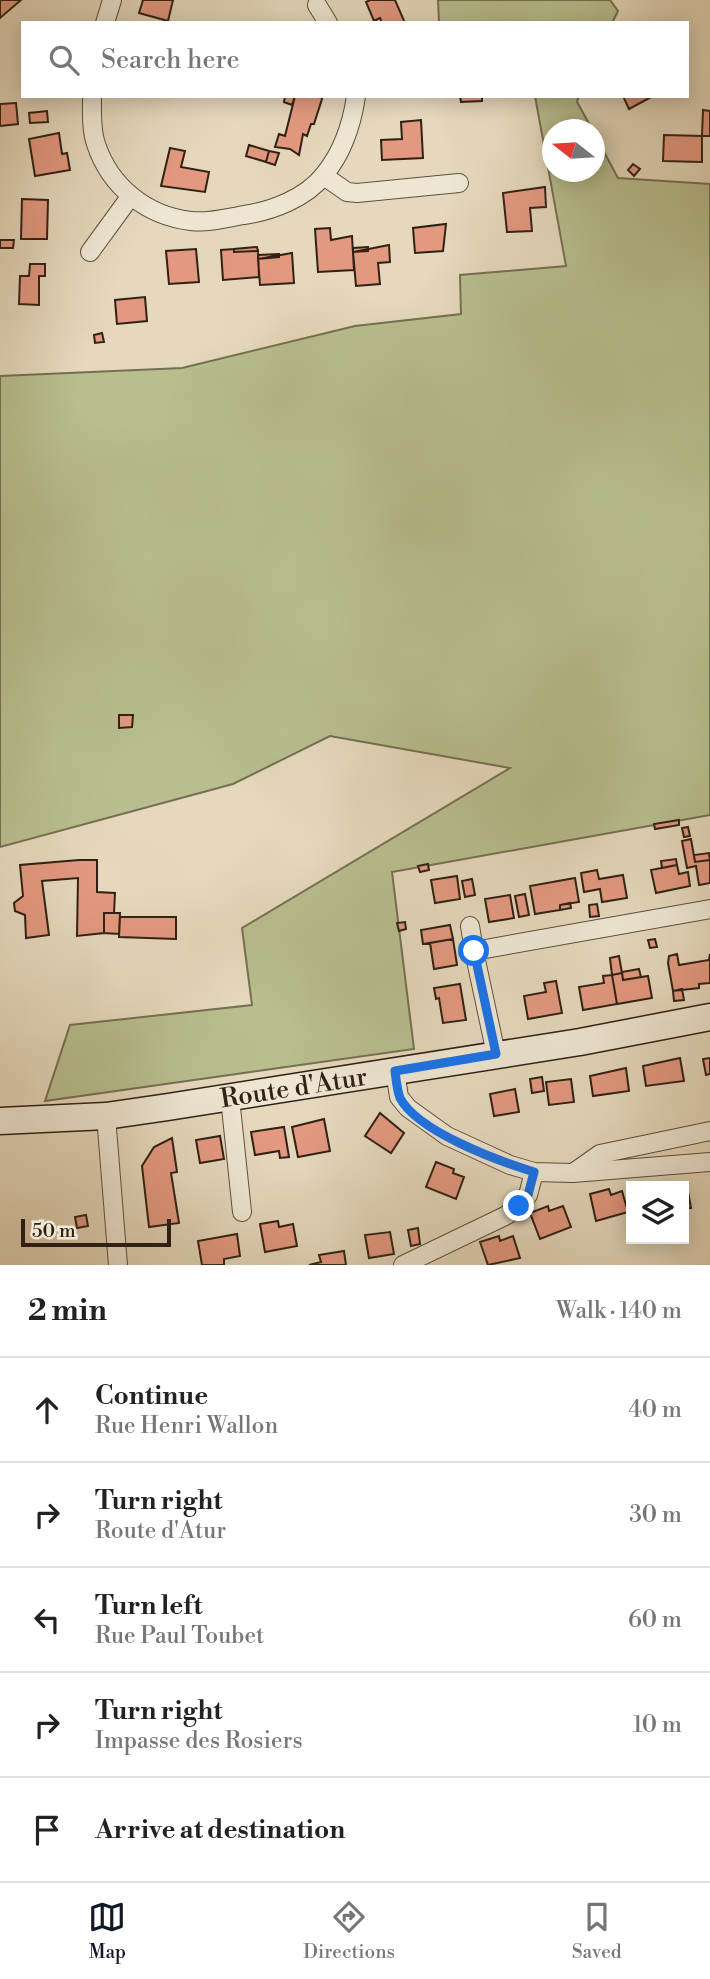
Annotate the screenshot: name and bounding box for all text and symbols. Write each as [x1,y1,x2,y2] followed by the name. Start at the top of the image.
[21,21,689,98] search box
[45,41,83,79] icon: search
[101,44,240,76] text: Search here
[542,119,605,182] north arrow
[458,935,489,966] route start
[218,1061,370,1116] street label: Route d'Atur
[626,1181,689,1244] map controls
[626,1181,689,1244] button: layers
[503,1190,534,1221] route end
[21,1216,172,1248] scale bar
[32,1219,76,1243] text: 50 m
[28,1292,107,1330] text: 2 min
[556,1297,682,1325] text: Walk · 140 m
[95,1380,208,1412] text: Continue
[28,1391,66,1429] icon: ahead
[628,1396,682,1424] text: 40 m
[95,1412,278,1440] text: Rue Henri Wallon
[95,1485,223,1517] text: Turn right
[28,1496,66,1534] icon: right
[629,1501,682,1529] text: 30 m
[95,1517,226,1545] text: Route d'Atur
[95,1590,203,1622] text: Turn left
[28,1601,66,1639] icon: left
[628,1606,682,1634] text: 60 m
[95,1622,264,1650] text: Rue Paul Toubet
[95,1695,223,1727] text: Turn right
[28,1706,66,1744] icon: right
[633,1711,682,1739] text: 10 m
[95,1727,303,1755] text: Impasse des Rosiers
[28,1811,66,1849] icon: arrive
[95,1814,345,1846] text: Arrive at destination
[88,1898,126,1964] tab: Map
[303,1898,395,1964] tab: Directions
[572,1898,622,1964] tab: Saved

